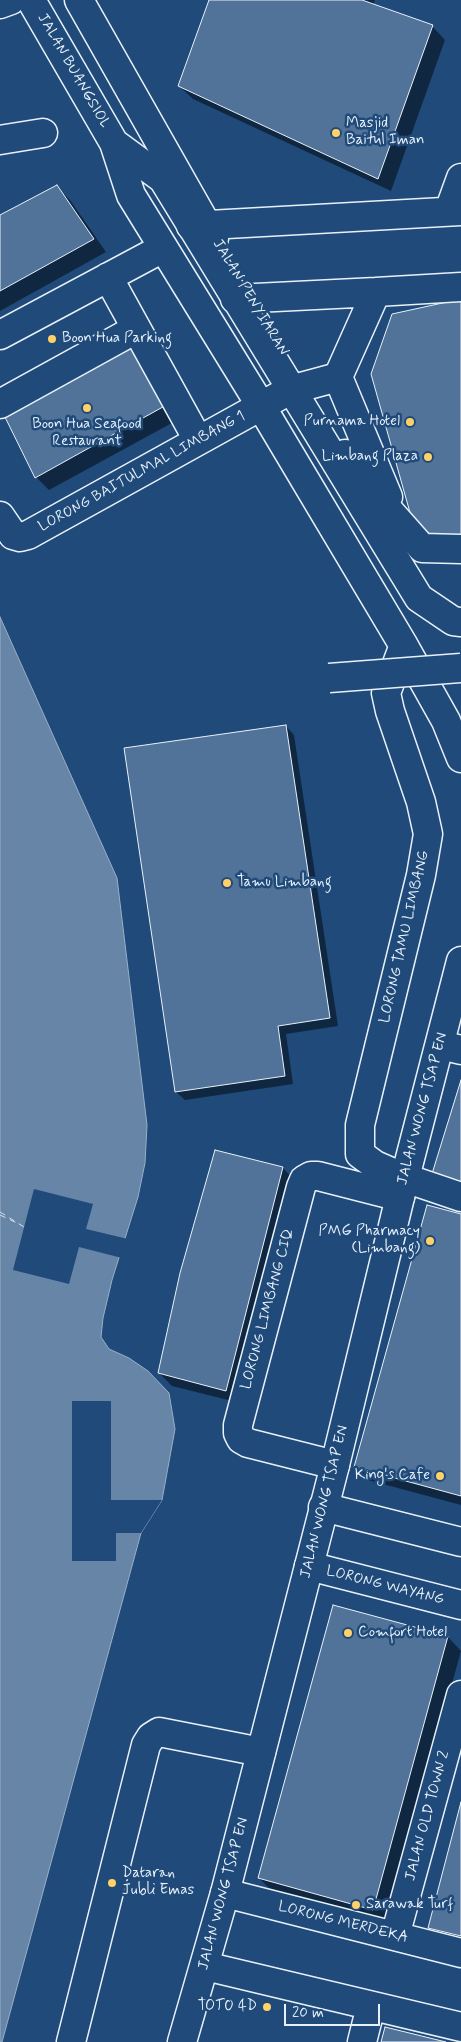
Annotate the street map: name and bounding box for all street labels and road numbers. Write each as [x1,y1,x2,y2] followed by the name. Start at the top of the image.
[33,10,113,132] street label: JALAN BUANGSIOL
[208,236,292,360] street label: JALAN PENYIARAN
[36,408,248,536] street label: LORONG BAITULMAL LIMBANG 1
[376,849,434,1025] street label: LORONG TAMU LIMBANG
[394,1031,452,1187] street label: JALAN WONG TSAP EN
[238,1227,298,1391] street label: LORONG LIMBANG CIQ
[297,1424,353,1580] street label: JALAN WONG TSAP EN
[324,1563,446,1609] street label: LORONG WAYANG
[402,1749,454,1883] street label: JALAN OLD TOWN 2
[195,1816,253,1972] street label: JALAN WONG TSAP EN
[276,1898,410,1948] street label: LORONG MERDEKA

